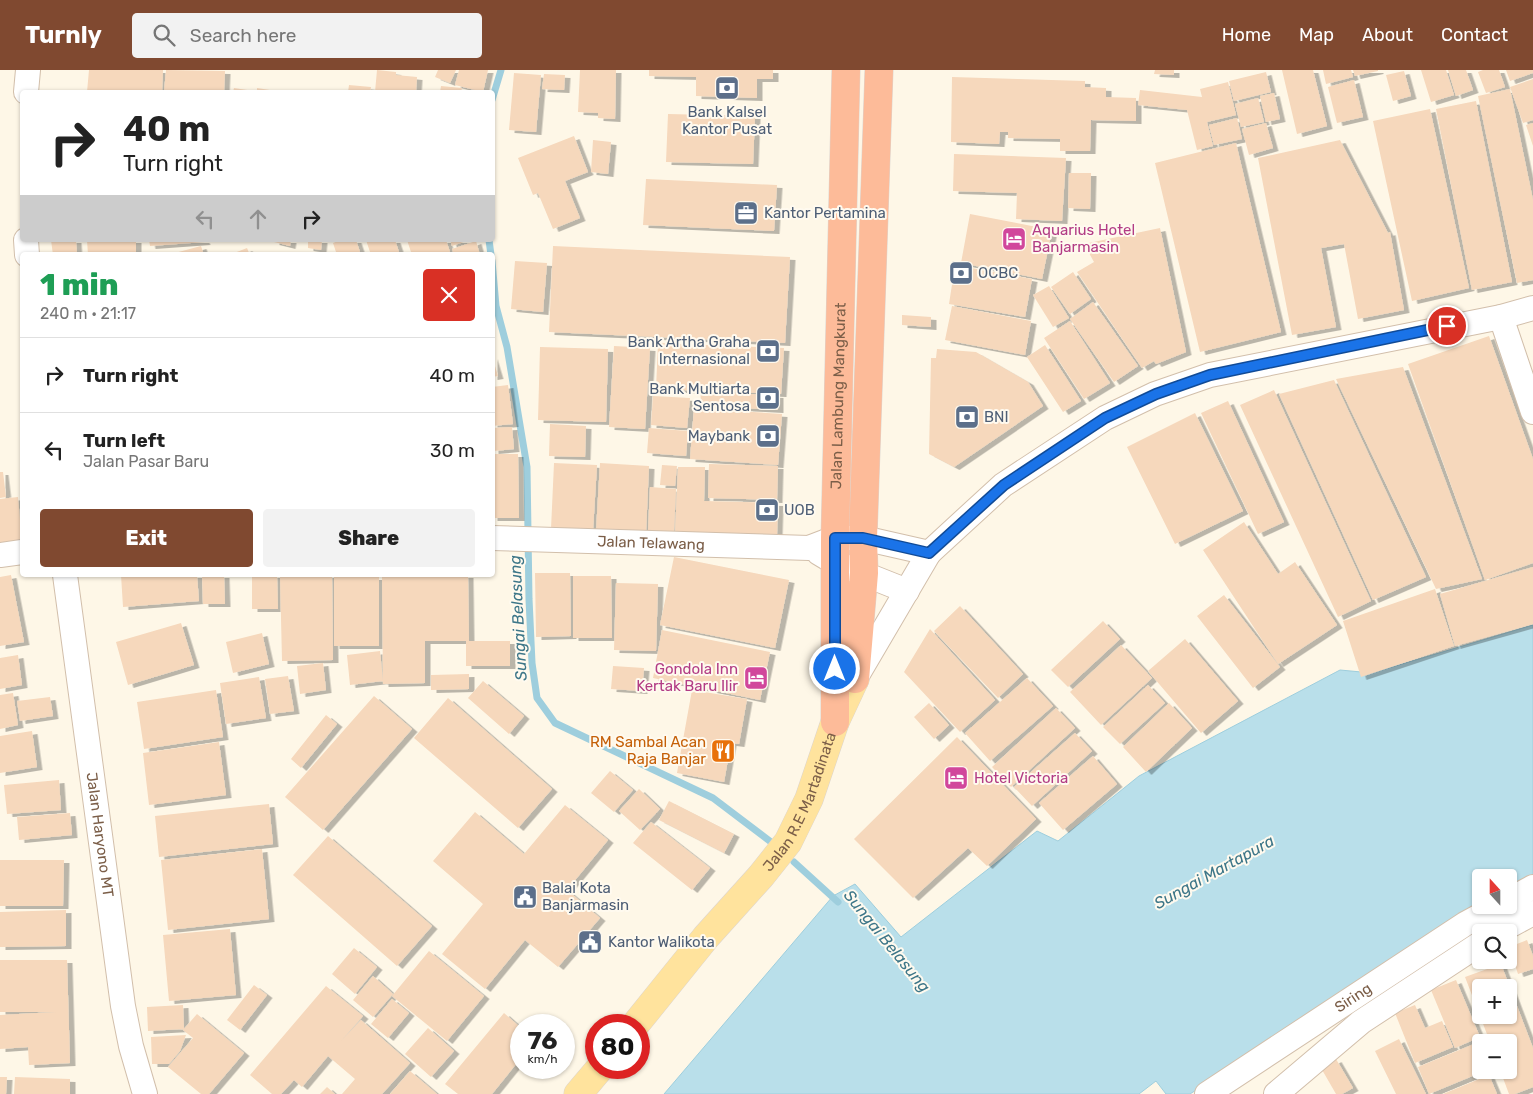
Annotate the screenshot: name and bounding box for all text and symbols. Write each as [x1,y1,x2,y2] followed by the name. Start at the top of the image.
[132,13,482,58] search box
[25,21,102,49] text: Turnly
[150,21,178,49] icon: search
[190,24,296,47] text: Search here
[1222,24,1271,46] text: Home
[1299,24,1334,46] text: Map
[1362,24,1413,46] text: About
[1441,24,1508,46] text: Contact
[714,75,740,101] bank icon: Bank Kalsel Kantor Pusat
[682,103,772,138] place label: Bank Kalsel Kantor Pusat
[123,108,210,150] text: 40 m
[40,110,105,175] icon: right
[123,150,223,177] text: Turn right
[733,200,759,226] office icon: Kantor Pertamina
[764,204,886,222] place label: Kantor Pertamina
[191,205,219,233] icon: left
[244,205,272,233] icon: ahead
[297,205,325,233] icon: right
[1032,221,1135,256] place label: Aquarius Hotel Banjarmasin
[1001,226,1027,252] hotel icon: Aquarius Hotel Banjarmasin
[948,260,974,286] bank icon: OCBC
[978,264,1018,282] place label: OCBC
[40,267,118,303] text: 1 min
[423,269,475,321] button: close
[827,302,850,490] street label: Jalan Lambung Mangkurat
[40,304,136,323] text: 240 m · 21:17
[1426,305,1468,347] pin
[1433,312,1461,340] icon: arrive
[628,333,750,368] place label: Bank Artha Graha Internasional
[755,338,781,364] bank icon: Bank Artha Graha Internasional
[40,361,68,389] icon: right
[83,364,178,387] text: Turn right
[430,364,475,387] text: 40 m
[649,380,750,415] place label: Bank Multiarta Sentosa
[755,385,781,411] bank icon: Bank Multiarta Sentosa
[954,404,980,430] bank icon: BNI
[984,408,1009,426] place label: BNI
[755,423,781,449] bank icon: Maybank
[688,427,750,445] place label: Maybank
[83,429,165,452] text: Turn left
[40,436,68,464] icon: left
[430,439,475,462] text: 30 m
[83,452,209,471] text: Jalan Pasar Baru
[754,497,780,523] bank icon: UOB
[784,501,815,519] place label: UOB
[40,509,253,567] button: Exit
[263,509,475,567] button: Share
[597,532,705,554] street label: Jalan Telawang
[505,554,531,681] water label: Sungai Belasung
[808,642,860,694] position arrow
[636,660,738,695] place label: Gondola Inn Kertak Baru Ilir
[743,665,769,691] hotel icon: Gondola Inn Kertak Baru Ilir
[759,730,840,875] street label: Jalan R.E Martadinata
[590,733,706,768] place label: RM Sambal Acan Raja Banjar
[710,738,736,764] restaurant icon: RM Sambal Acan Raja Banjar
[943,765,969,791] hotel icon: Hotel Victoria
[974,769,1068,787] place label: Hotel Victoria
[83,771,117,899] street label: Jalan Haryono MT
[1151,831,1277,913] water label: Sungai Martapura
[1472,869,1518,914] north arrow
[1472,869,1517,1079] map controls
[542,879,629,914] place label: Balai Kota Banjarmasin
[512,884,538,910] public building icon: Balai Kota Banjarmasin
[840,886,934,996] water label: Sungai Belasung
[1472,924,1517,969] button: search
[577,929,603,955] public building icon: Kantor Walikota
[608,933,715,951] place label: Kantor Walikota
[1331,979,1375,1016] street label: Siring
[1472,979,1517,1024] button: +
[585,1014,650,1079] speed limit sign: 80
[528,1026,557,1055] text: 76
[1472,1034,1517,1079] button: −
[528,1052,557,1066] text: km/h

